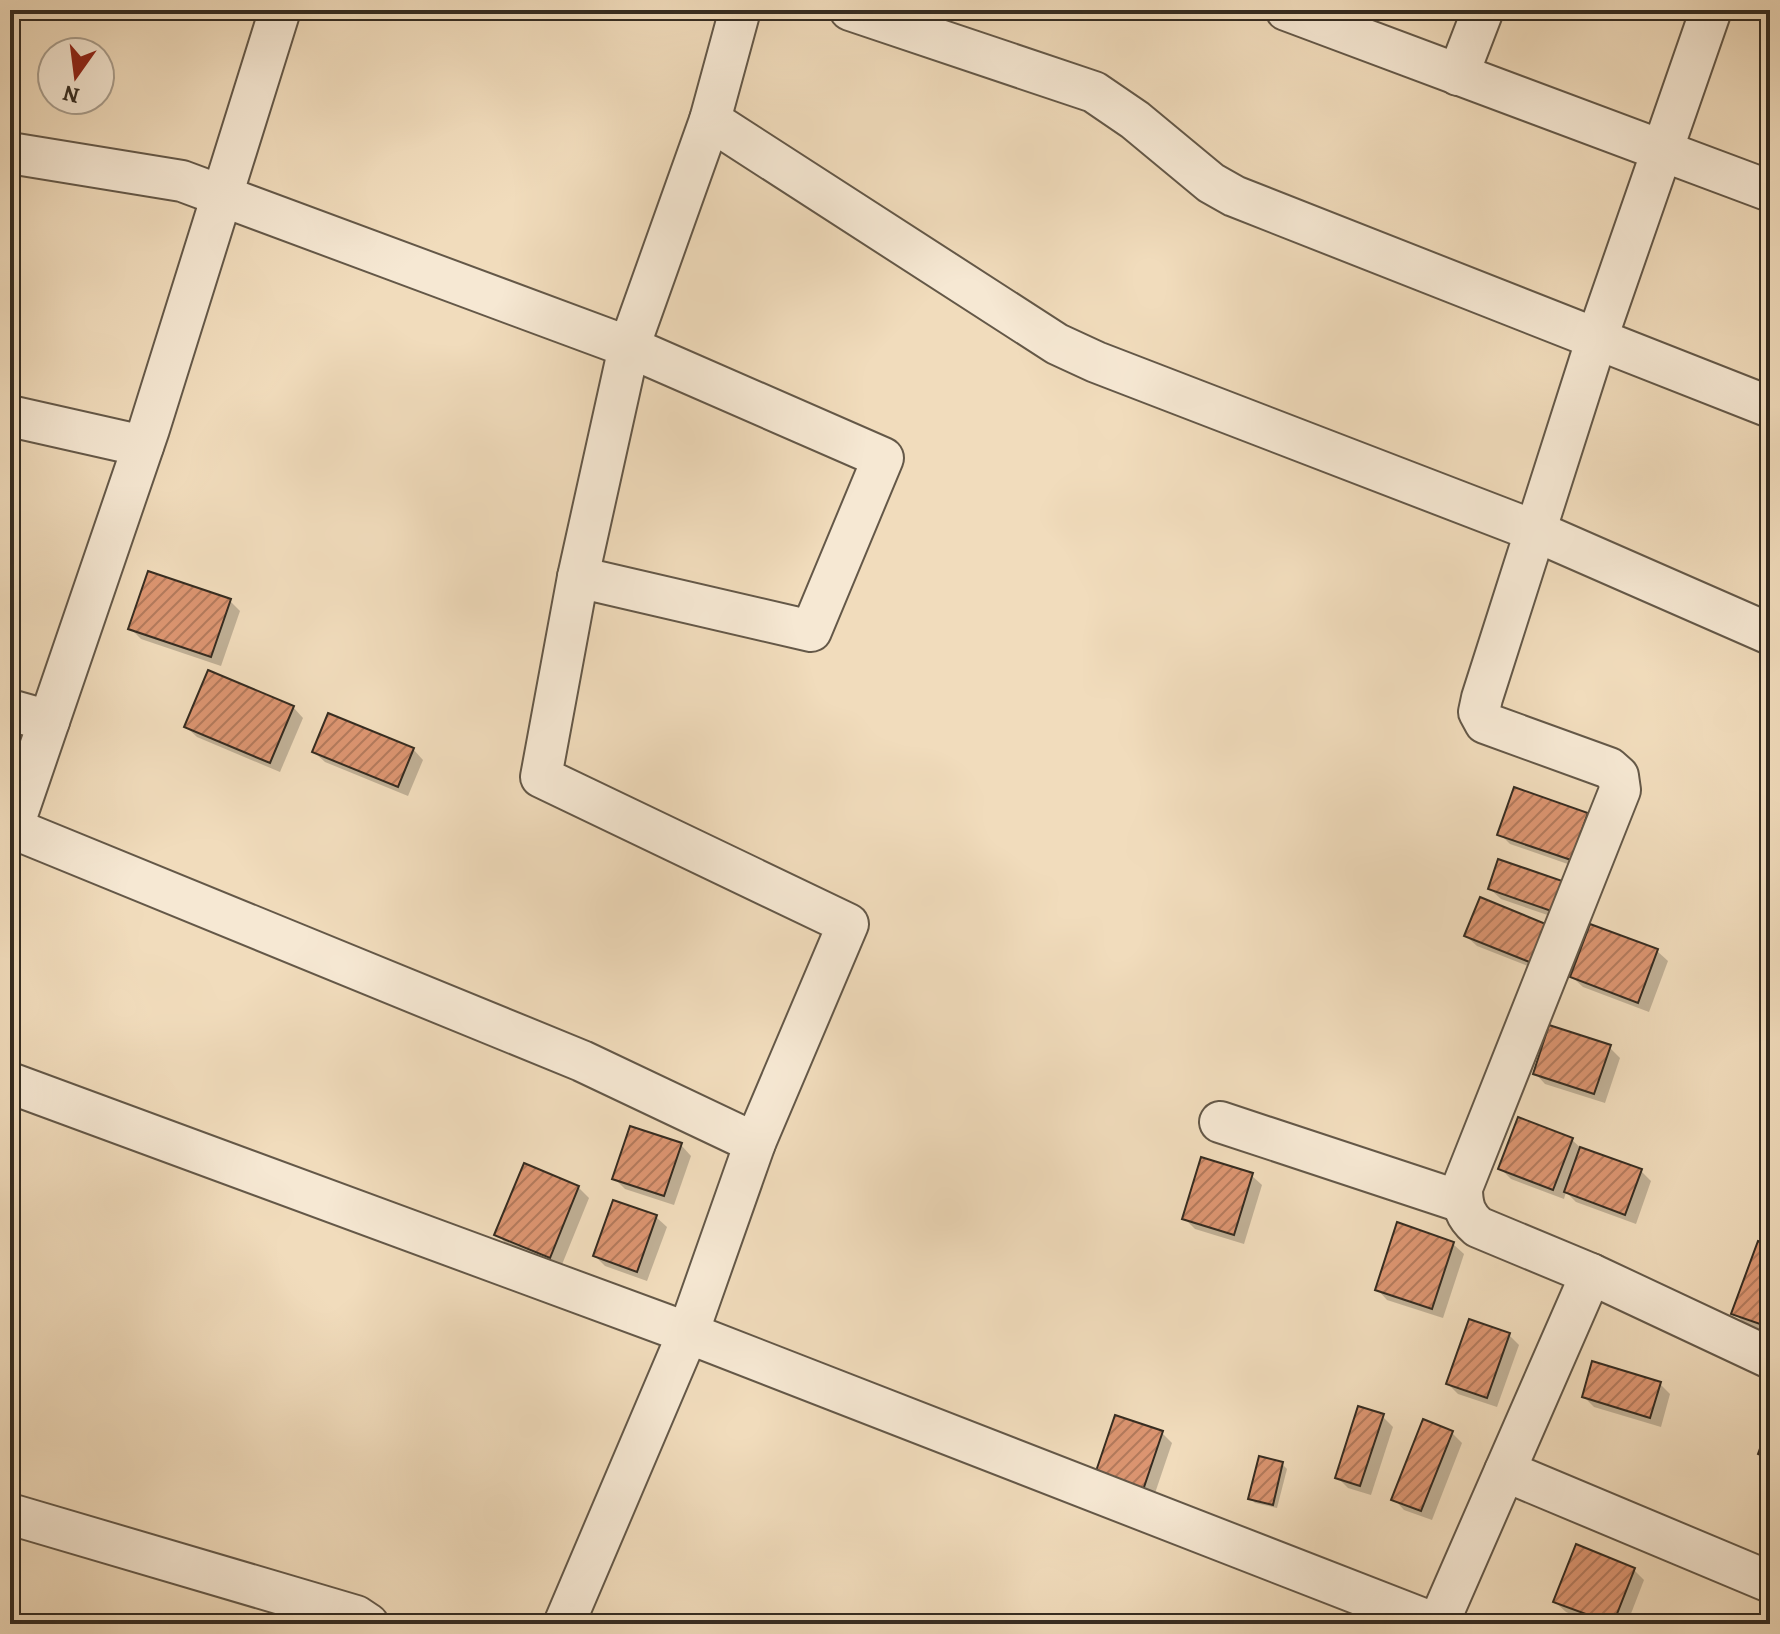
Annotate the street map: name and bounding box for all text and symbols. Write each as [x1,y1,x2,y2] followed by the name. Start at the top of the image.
[36,36,116,116] north arrow
[60,78,83,111] text: N

